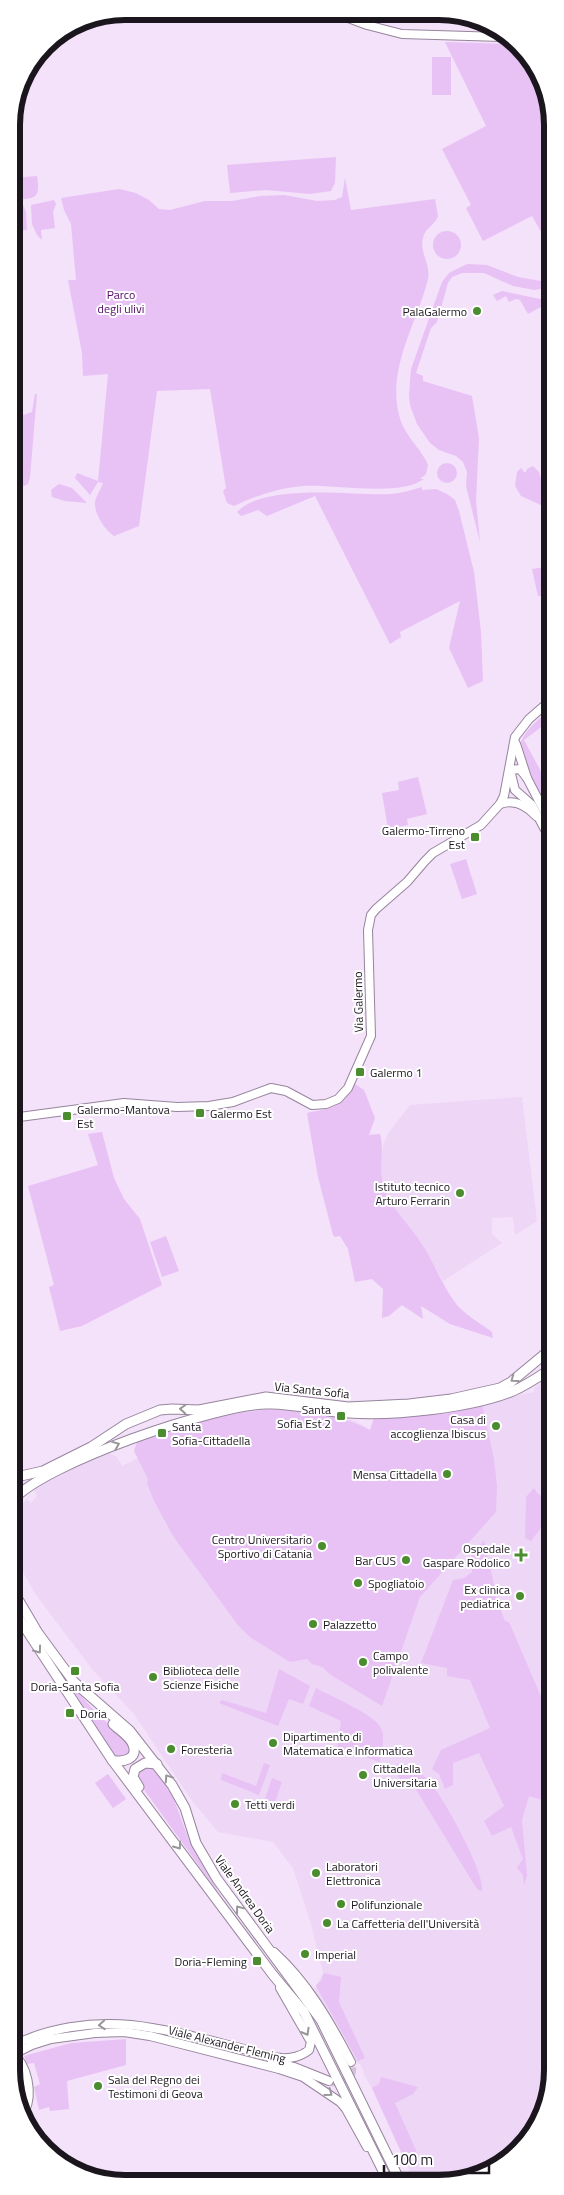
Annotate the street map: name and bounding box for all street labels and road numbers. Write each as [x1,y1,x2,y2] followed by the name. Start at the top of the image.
[348,971,368,1033] street label: Via Galermo
[273,1377,351,1403] street label: Via Santa Sofia
[210,1851,280,1937] street label: Viale Andrea Doria
[166,2020,288,2068] street label: Viale Alexander Fleming

